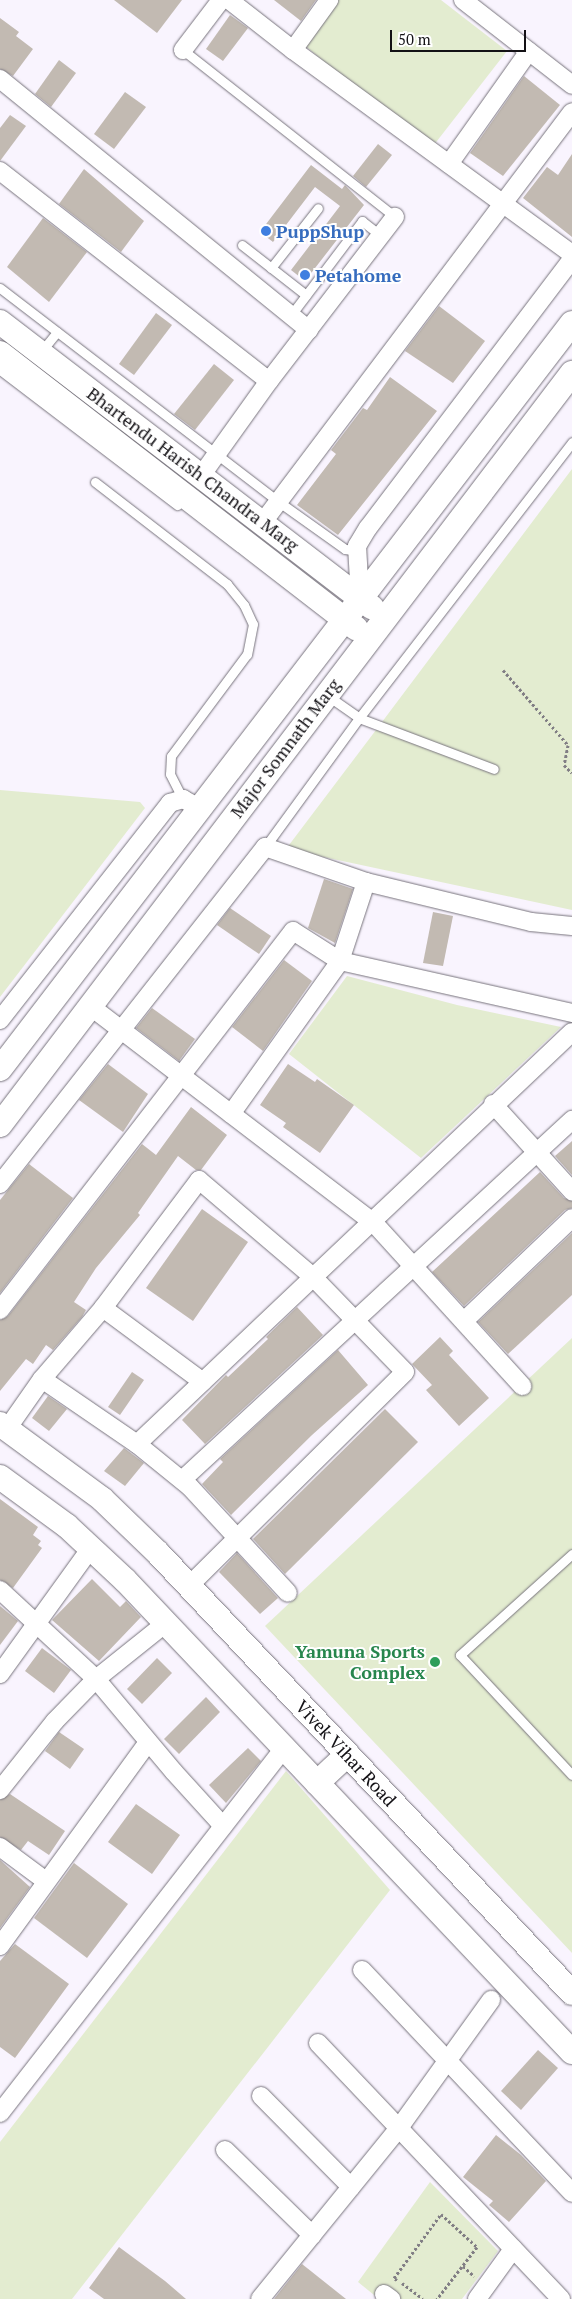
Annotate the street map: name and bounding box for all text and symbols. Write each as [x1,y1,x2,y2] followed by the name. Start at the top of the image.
[392,20,528,52] scale bar
[398,29,431,49] text: 50 m
[276,220,364,242] place label: PuppShup
[260,225,272,237] marker: PuppShup
[315,264,401,286] place label: Petahome
[299,269,311,281] marker: Petahome
[83,382,303,556] street label: Bhartendu Harish Chandra Marg
[226,674,344,822] street label: Major Somnath Marg
[295,1641,425,1684] place label: Yamuna Sports Complex
[429,1656,441,1668] marker: Yamuna Sports Complex
[291,1695,401,1811] street label: Vivek Vihar Road

